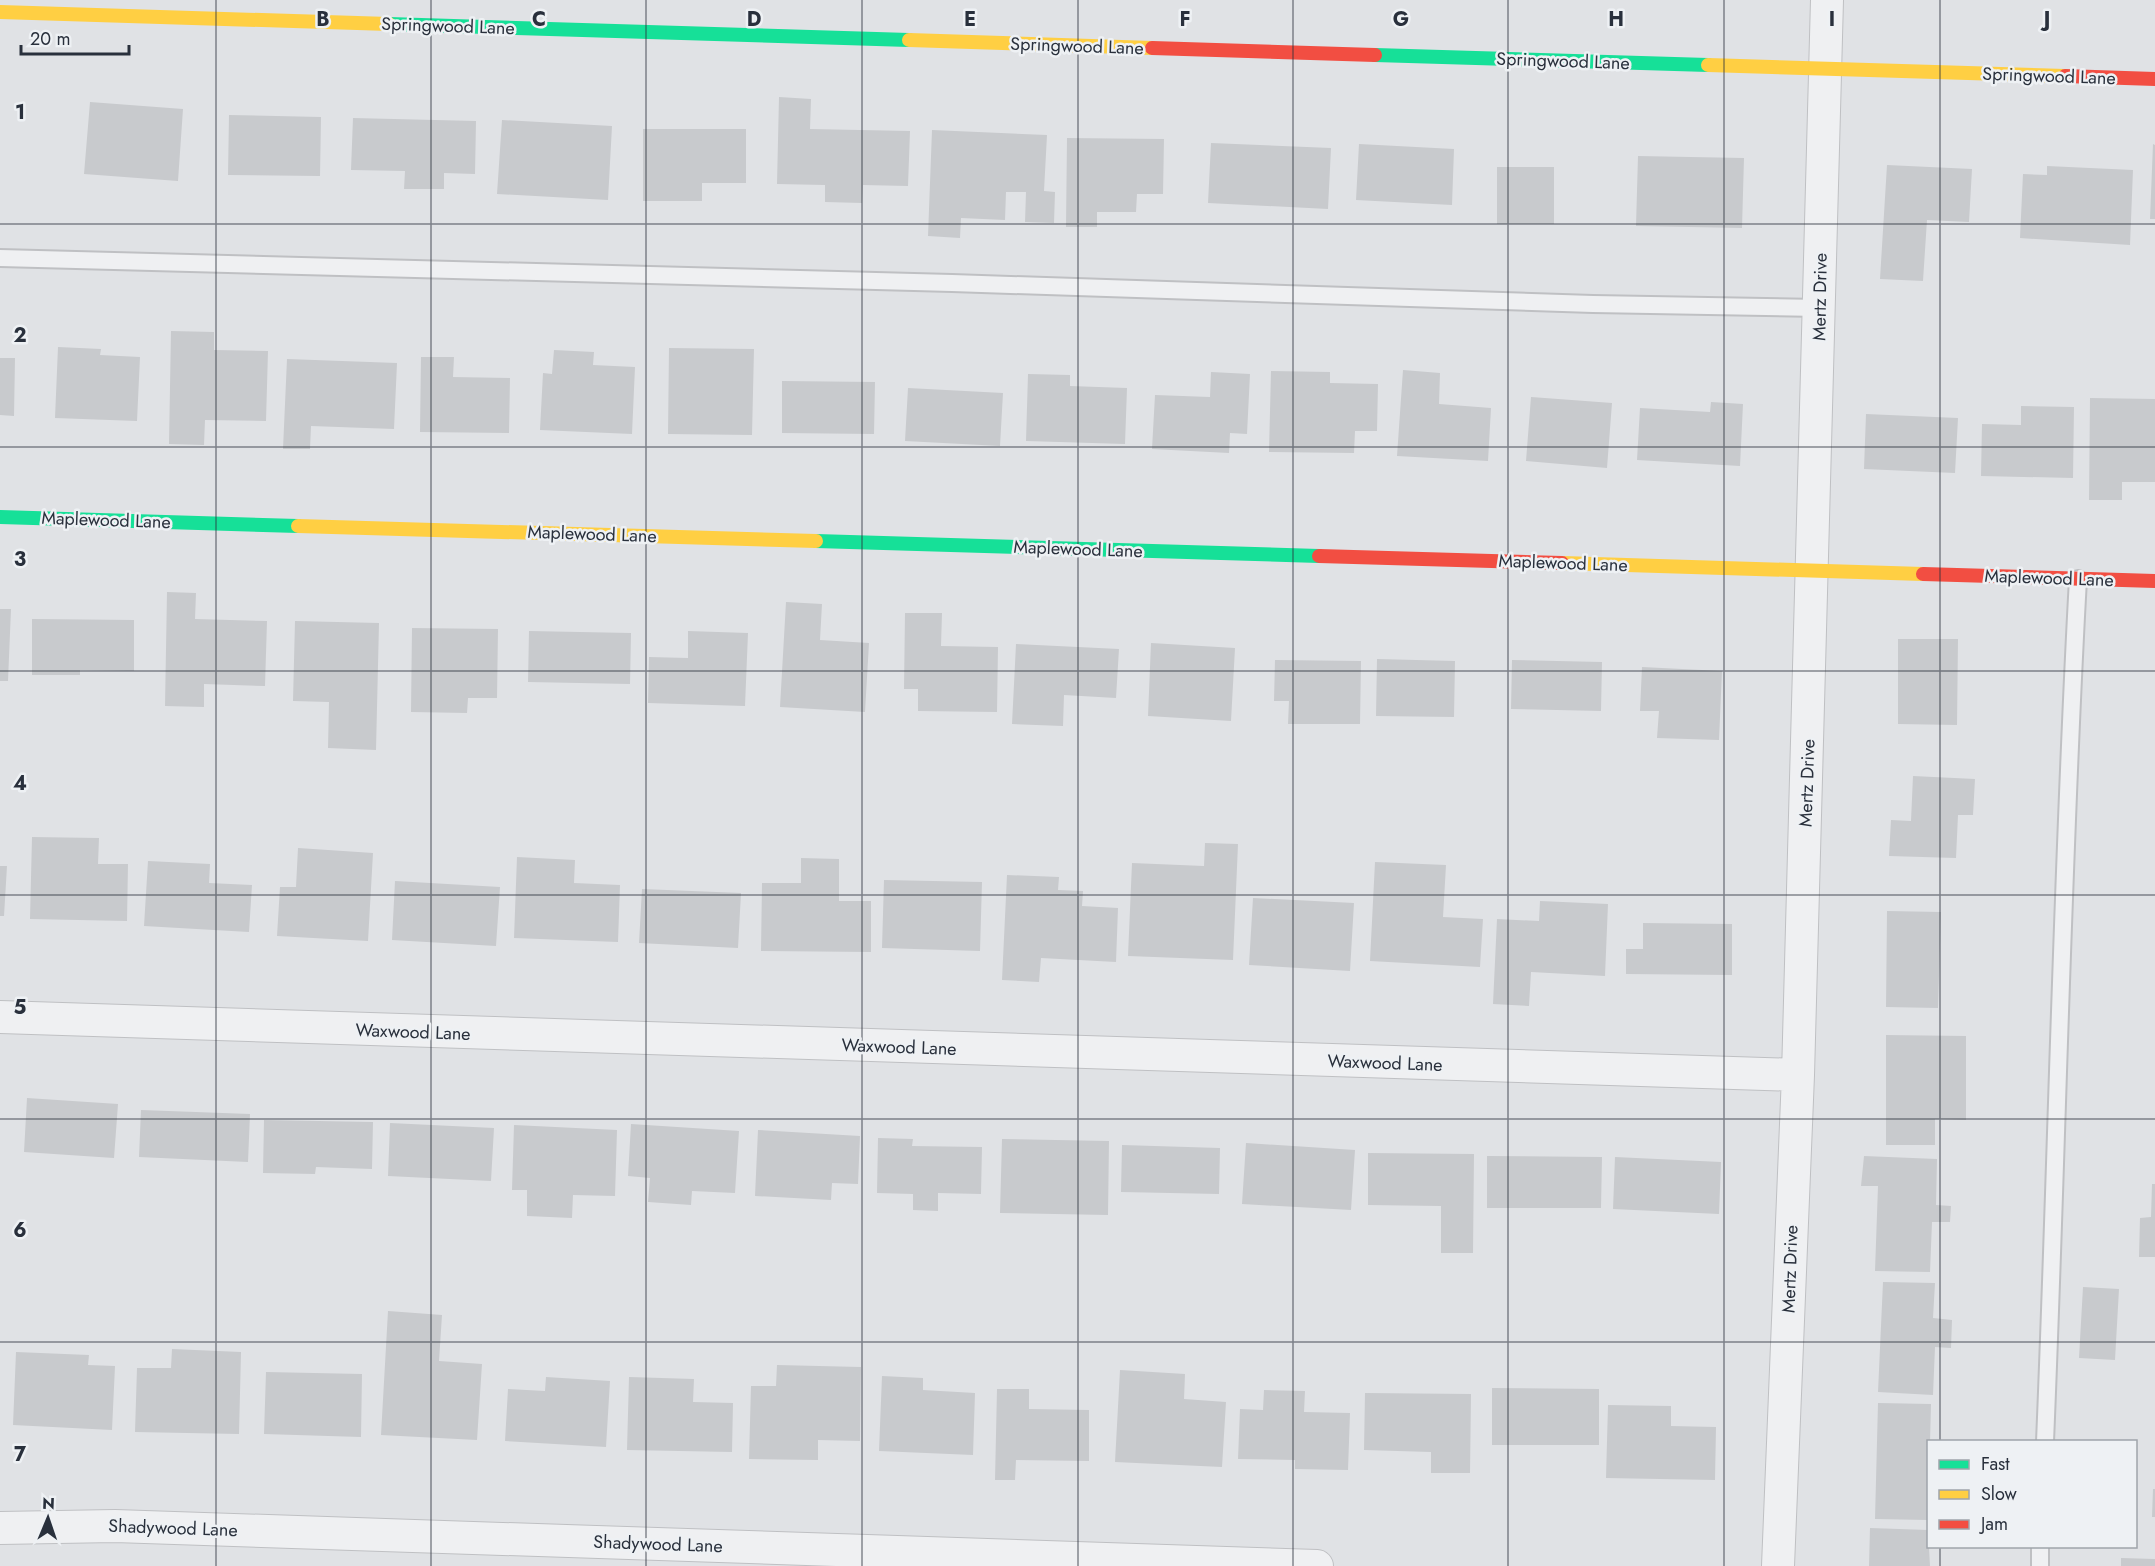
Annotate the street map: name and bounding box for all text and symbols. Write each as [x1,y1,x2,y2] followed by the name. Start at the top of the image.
[316,5,330,34] text: B
[532,5,546,34] text: C
[747,5,761,34] text: D
[964,5,976,34] text: E
[1179,5,1191,34] text: F
[1393,5,1409,34] text: G
[1608,5,1624,34] text: H
[1829,5,1835,34] text: I
[2040,5,2050,34] text: J
[381,11,515,41] street label: Springwood Lane
[21,18,129,56] scale bar
[30,26,70,52] text: 20 m
[1010,31,1144,61] street label: Springwood Lane
[1496,46,1630,76] street label: Springwood Lane
[1982,61,2116,91] street label: Springwood Lane
[15,98,25,127] text: 1
[1806,253,1834,341] street label: Mertz Drive
[13,321,27,350] text: 2
[41,505,171,535] street label: Maplewood Lane
[527,519,657,549] street label: Maplewood Lane
[1013,534,1143,564] street label: Maplewood Lane
[14,545,26,574] text: 3
[1498,548,1628,578] street label: Maplewood Lane
[1984,563,2114,593] street label: Maplewood Lane
[1792,739,1822,827] street label: Mertz Drive
[13,769,27,798] text: 4
[14,993,27,1022] text: 5
[355,1017,471,1047] street label: Waxwood Lane
[841,1032,957,1062] street label: Waxwood Lane
[1327,1048,1443,1078] street label: Waxwood Lane
[13,1216,27,1245] text: 6
[1775,1225,1805,1313] street label: Mertz Drive
[14,1440,27,1469] text: 7
[1927,1440,2137,1548] legend
[1981,1451,2010,1477] text: Fast
[1981,1481,2018,1507] text: Slow
[18,1488,78,1548] north arrow
[42,1492,55,1515] text: N
[1979,1511,2008,1537] text: Jam
[108,1513,238,1543] street label: Shadywood Lane
[593,1529,723,1559] street label: Shadywood Lane

